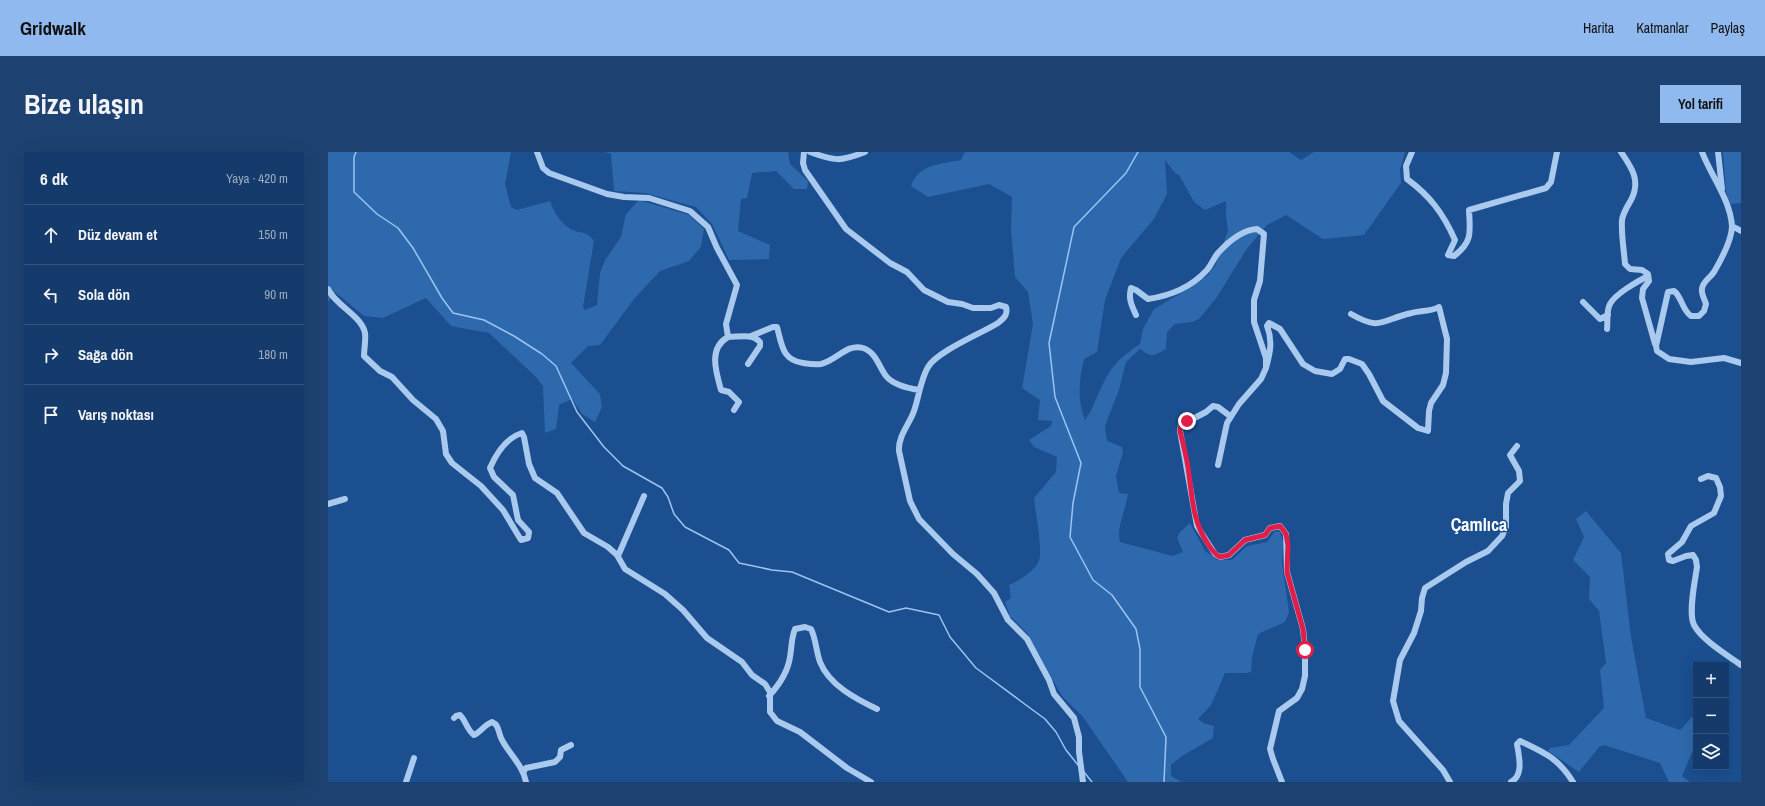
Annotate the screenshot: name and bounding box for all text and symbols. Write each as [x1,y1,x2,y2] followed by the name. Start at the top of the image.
[20,15,86,41] text: Gridwalk
[1583,19,1614,37] text: Harita
[1636,19,1689,37] text: Katmanlar
[1711,19,1745,37] text: Paylaş
[24,85,144,123] text: Bize ulaşın
[1660,85,1741,123] button: Yol tarifi
[40,167,68,190] text: 6 dk
[226,170,288,187] text: Yaya · 420 m
[40,224,62,246] icon: ahead
[78,224,157,245] text: Düz devam et
[258,226,288,243] text: 150 m
[40,284,62,306] icon: left
[78,284,130,305] text: Sola dön
[264,286,288,303] text: 90 m
[40,344,62,366] icon: right
[78,344,133,365] text: Sağa dön
[258,346,288,363] text: 180 m
[40,404,62,426] icon: arrive
[78,404,154,425] text: Varış noktası
[1178,412,1196,430] route end
[1451,512,1508,537] district label: Çamlıca
[1296,641,1314,659] route start
[1693,662,1729,770] map controls
[1693,662,1729,698] button: +
[1693,698,1729,734] button: −
[1693,734,1729,770] button: layers

